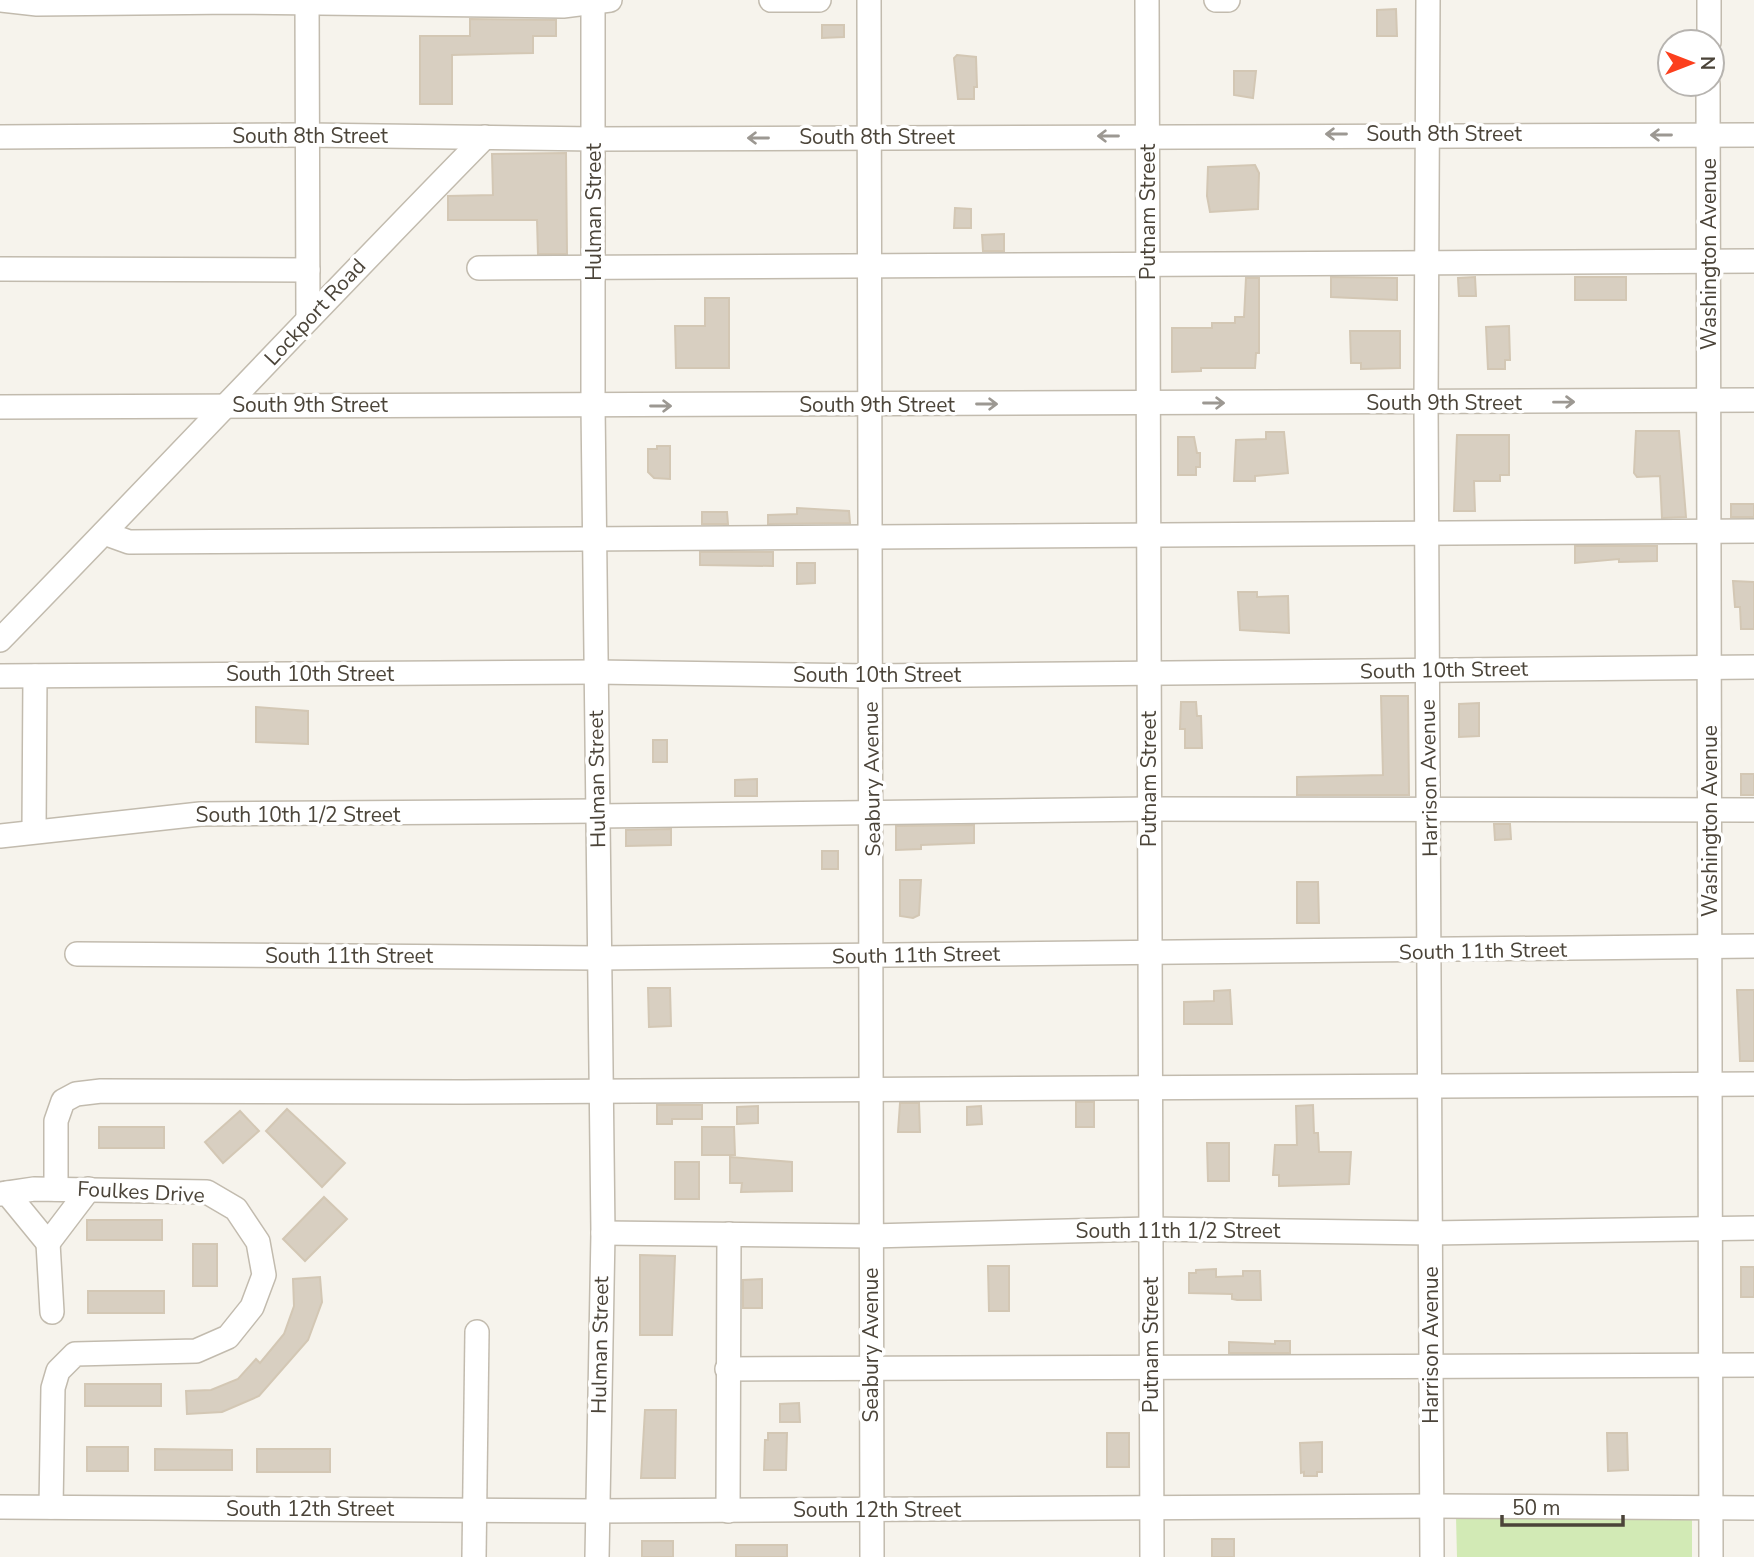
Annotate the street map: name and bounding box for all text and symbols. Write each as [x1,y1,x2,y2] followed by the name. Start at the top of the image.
[1656,28,1726,98] north arrow
[1694,56,1720,70] text: N
[1366,120,1522,148] street label: South 8th Street
[232,122,388,150] street label: South 8th Street
[799,123,955,151] street label: South 8th Street
[1325,127,1348,141] one-way arrow
[1650,128,1673,142] one-way arrow
[1097,129,1120,143] one-way arrow
[747,131,770,145] one-way arrow
[580,143,608,281] street label: Hulman Street
[1134,143,1162,280] street label: Putnam Street
[1695,158,1723,350] street label: Washington Avenue
[258,252,372,372] street label: Lockport Road
[1366,389,1522,417] street label: South 9th Street
[232,391,388,419] street label: South 9th Street
[799,391,955,419] street label: South 9th Street
[1553,395,1576,409] one-way arrow
[1203,396,1226,410] one-way arrow
[975,397,998,411] one-way arrow
[650,399,673,413] one-way arrow
[1360,655,1529,685] street label: South 10th Street
[226,660,395,688] street label: South 10th Street
[793,661,962,689] street label: South 10th Street
[1414,699,1444,857] street label: Harrison Avenue
[857,701,887,857] street label: Seabury Avenue
[582,709,612,848] street label: Hulman Street
[1135,710,1163,847] street label: Putnam Street
[1696,725,1724,917] street label: Washington Avenue
[196,801,401,829] street label: South 10th 1/2 Street
[1399,936,1568,966] street label: South 11th Street
[832,940,1001,970] street label: South 11th Street
[265,942,434,970] street label: South 11th Street
[77,1175,205,1209] street label: Foulkes Drive
[1076,1217,1281,1245] street label: South 11th 1/2 Street
[1417,1266,1445,1424] street label: Harrison Avenue
[857,1267,885,1423] street label: Seabury Avenue
[585,1275,615,1414] street label: Hulman Street
[1137,1276,1165,1413] street label: Putnam Street
[1502,1484,1623,1528] scale bar
[1512,1494,1561,1522] text: 50 m
[226,1495,395,1523] street label: South 12th Street
[793,1496,962,1524] street label: South 12th Street

